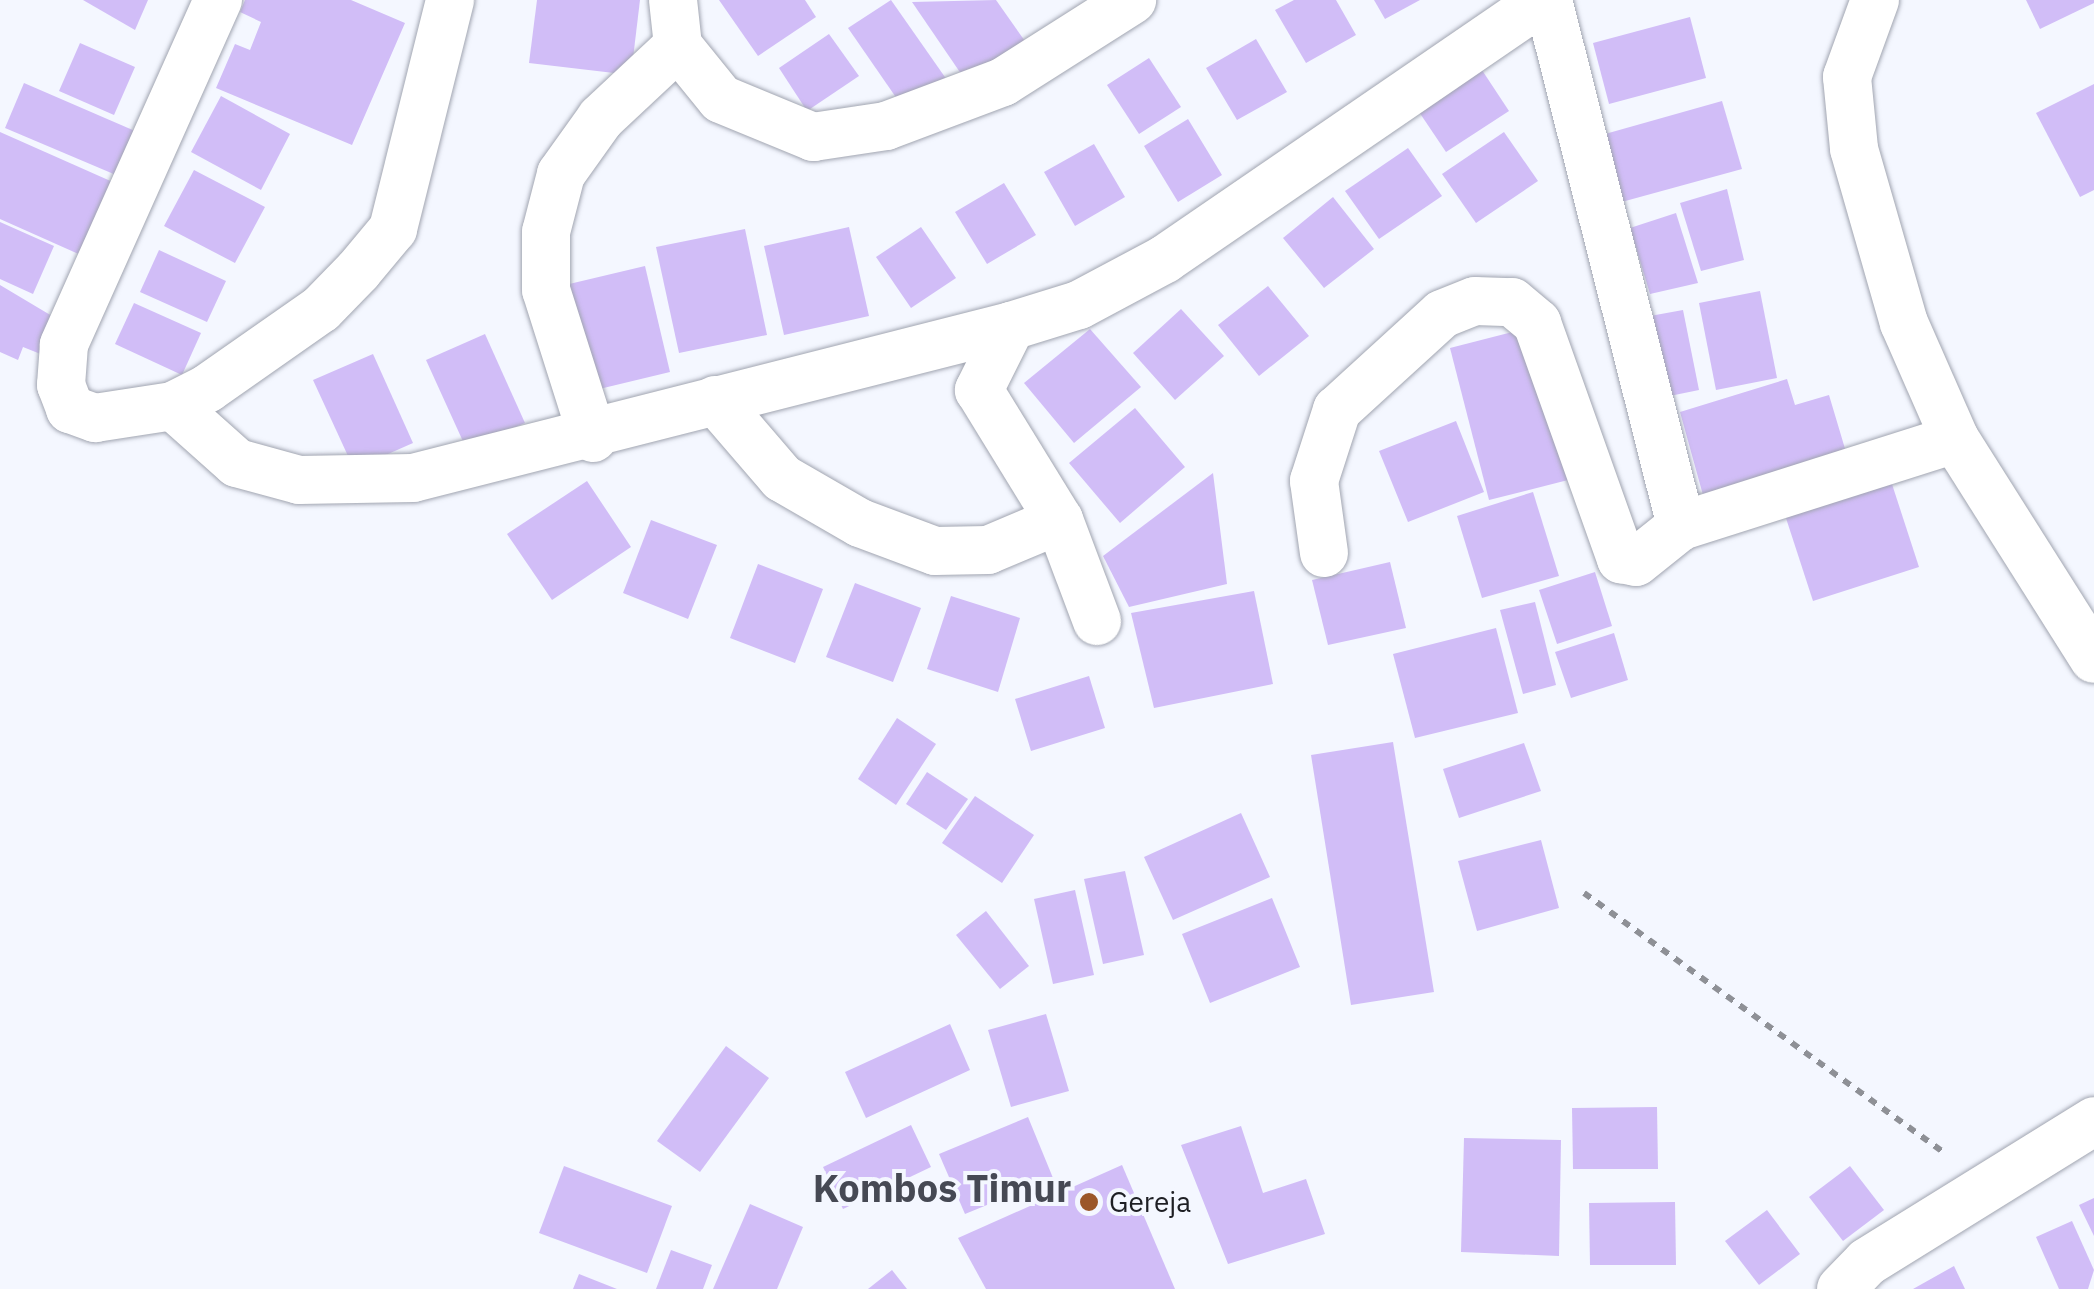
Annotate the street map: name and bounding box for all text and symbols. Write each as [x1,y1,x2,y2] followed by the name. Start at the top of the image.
[813,1165,1071,1211] district label: Kombos Timur
[1109,1185,1191,1219] place label: Gereja
[1078,1191,1100,1213] marker: Gereja

